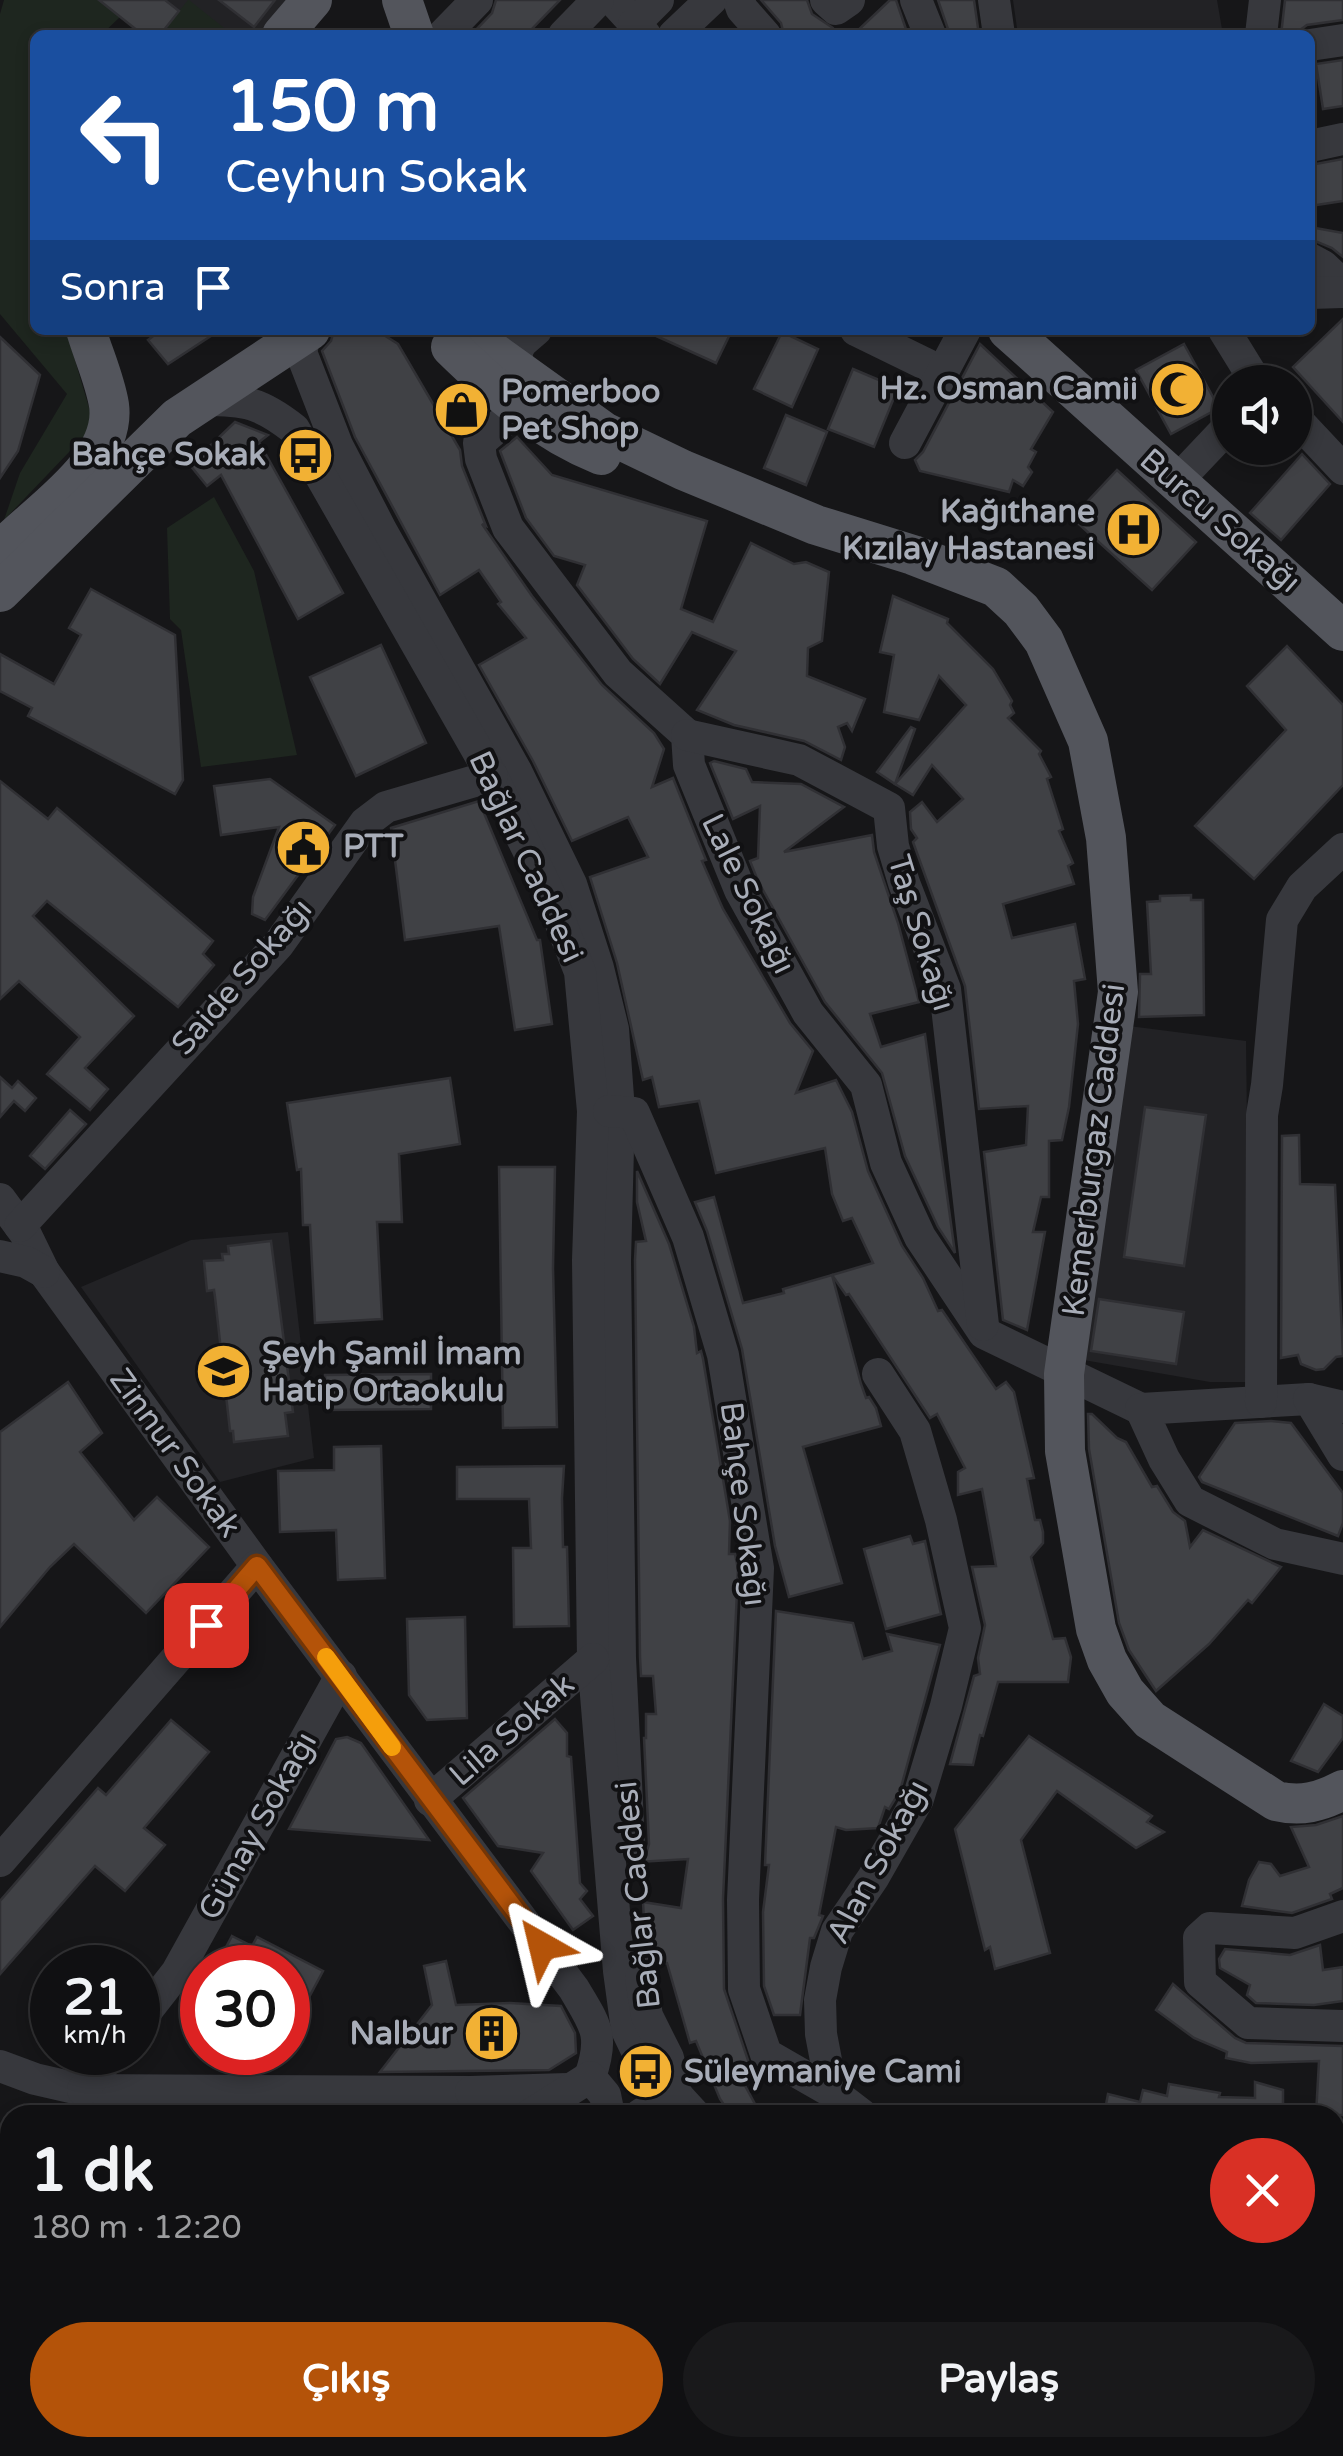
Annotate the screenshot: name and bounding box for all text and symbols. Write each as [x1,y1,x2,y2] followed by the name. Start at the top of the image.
[225,66,439,150] text: 150 m
[60,70,190,200] icon: left
[225,151,528,205] text: Ceyhun Sokak
[186,260,241,315] icon: arrive
[60,265,166,311] text: Sonra
[1147,359,1207,419] mosque icon: Hz. Osman Camii
[1212,365,1312,465] map controls
[1212,365,1312,465] button: sound
[879,370,1138,408] place label: Hz. Osman Camii
[501,373,660,448] place label: Pomerboo Pet Shop
[432,380,492,440] shop icon: Pomerboo Pet Shop
[275,425,335,485] bus stop icon: Bahçe Sokak
[71,436,266,474] place label: Bahçe Sokak
[1132,441,1308,601] street label: Burcu Sokağı
[842,493,1095,568] place label: Kağıthane Kızılay Hastanesi
[1104,500,1164,560] hospital icon: Kağıthane Kızılay Hastanesi
[460,745,592,969] street label: Bağlar Caddesi
[693,808,803,980] street label: Lale Sokağı
[274,817,334,877] public building icon: PTT
[343,828,404,866] place label: PTT
[879,850,963,1016] street label: Taş Sokağı
[164,891,320,1063] street label: Saide Sokağı
[1055,981,1133,1319] street label: Kemerburgaz Caddesi
[262,1335,522,1410] place label: Şeyh Şamil İmam Hatip Ortaokulu
[193,1342,253,1402] school or university icon: Şeyh Şamil İmam Hatip Ortaokulu
[101,1361,249,1545] street label: Zinnur Sokak
[712,1400,774,1608] street label: Bahçe Sokağı
[164,1583,249,1668] pin
[179,1598,234,1653] icon: arrive
[442,1666,582,1794] street label: Lila Sokak
[191,1725,325,1927] street label: Günay Sokağı
[819,1774,937,1950] street label: Alan Sokağı
[607,1779,669,2011] street label: Bağlar Caddesi
[490,1894,594,1998] position arrow
[180,1945,310,2075] speed limit sign: 30
[64,1968,126,2028] text: 21
[462,2004,522,2064] building icon: Nalbur
[349,2015,454,2053] place label: Nalbur
[64,2020,126,2050] text: km/h
[615,2042,675,2102] bus stop icon: Süleymaniye Cami
[684,2053,962,2091] place label: Süleymaniye Cami
[30,2135,154,2207] text: 1 dk
[1210,2138,1315,2243] button: close
[30,2209,242,2247] text: 180 m · 12:20
[30,2322,663,2437] button: Çıkış
[683,2322,1315,2437] button: Paylaş

